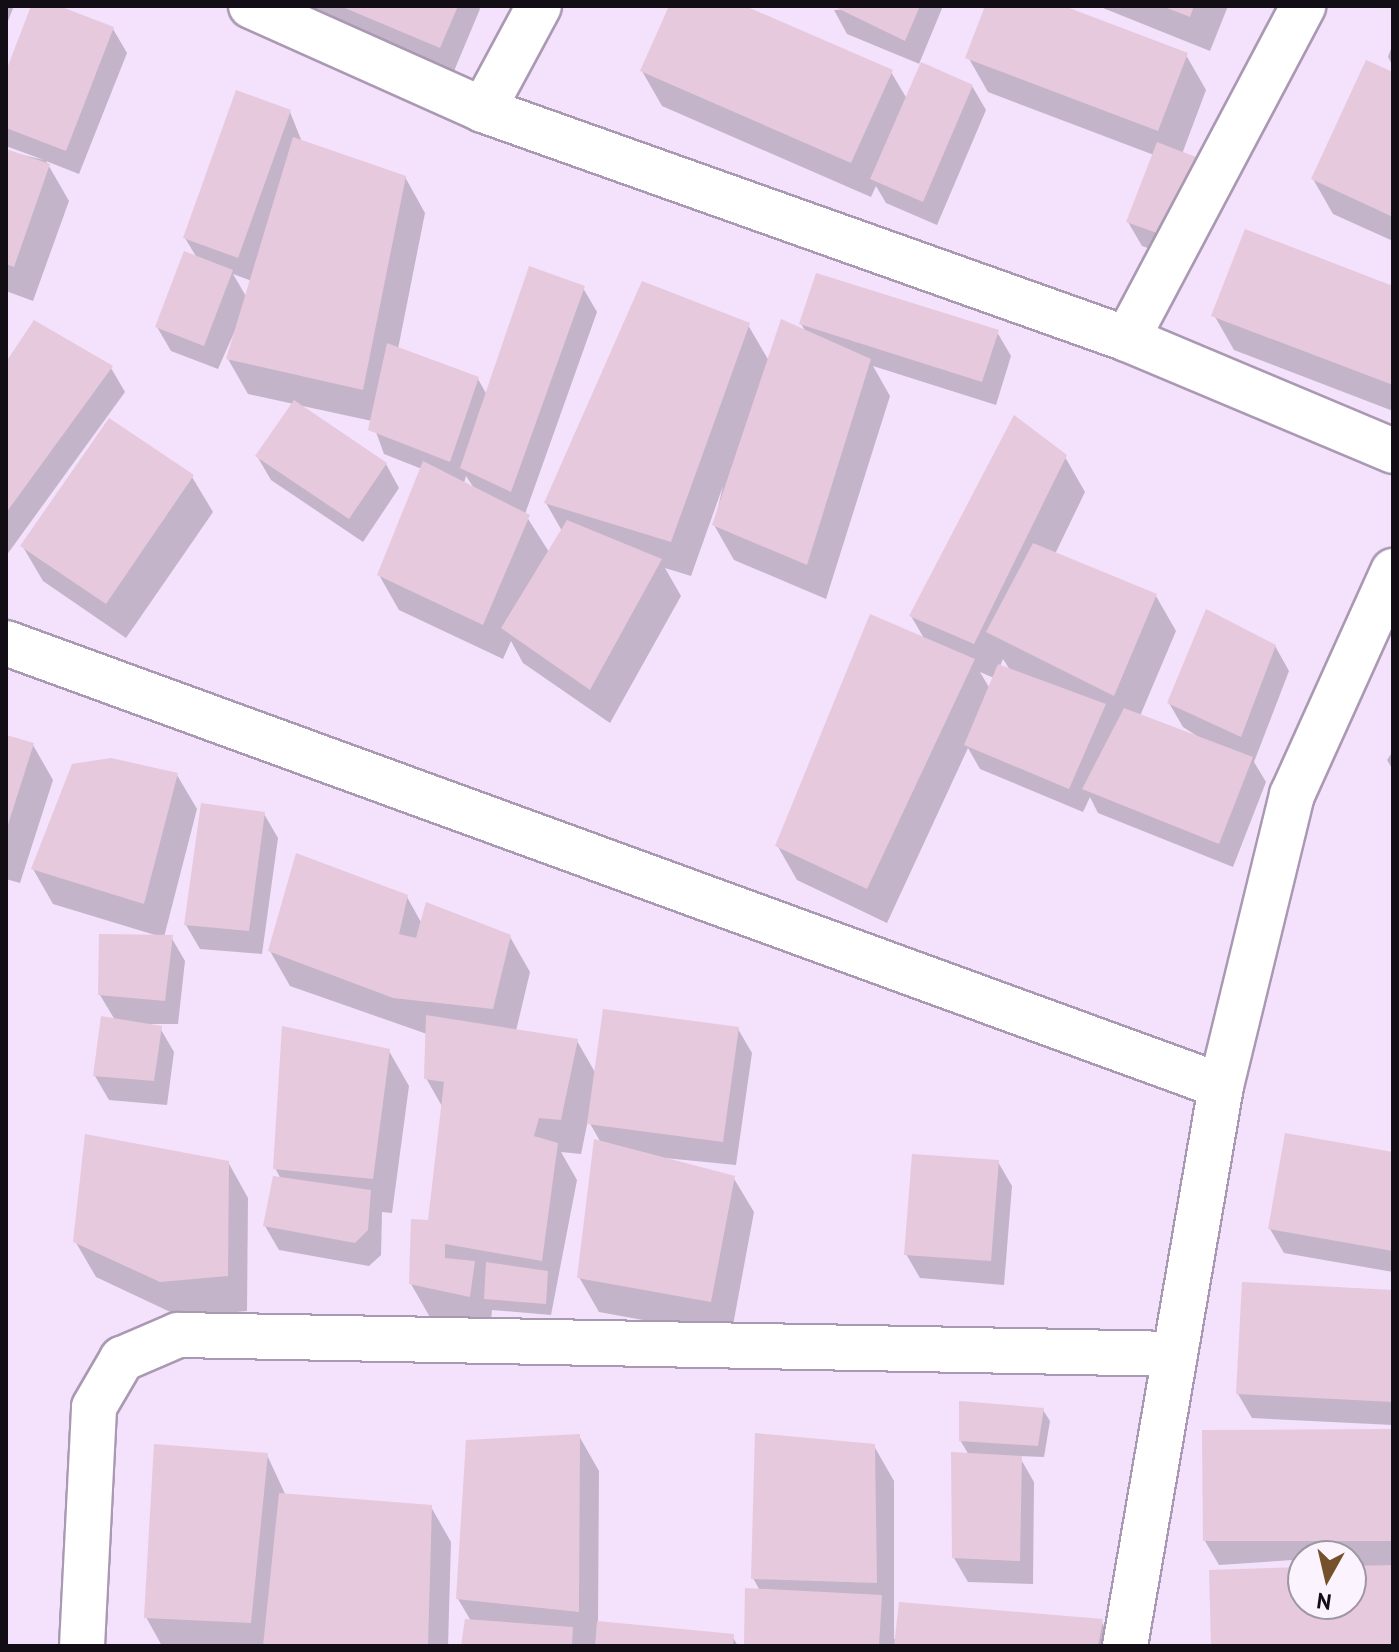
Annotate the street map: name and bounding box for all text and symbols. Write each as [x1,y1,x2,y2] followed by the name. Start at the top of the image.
[1287,1540,1367,1620] north arrow
[1315,1587,1333,1617] text: N

